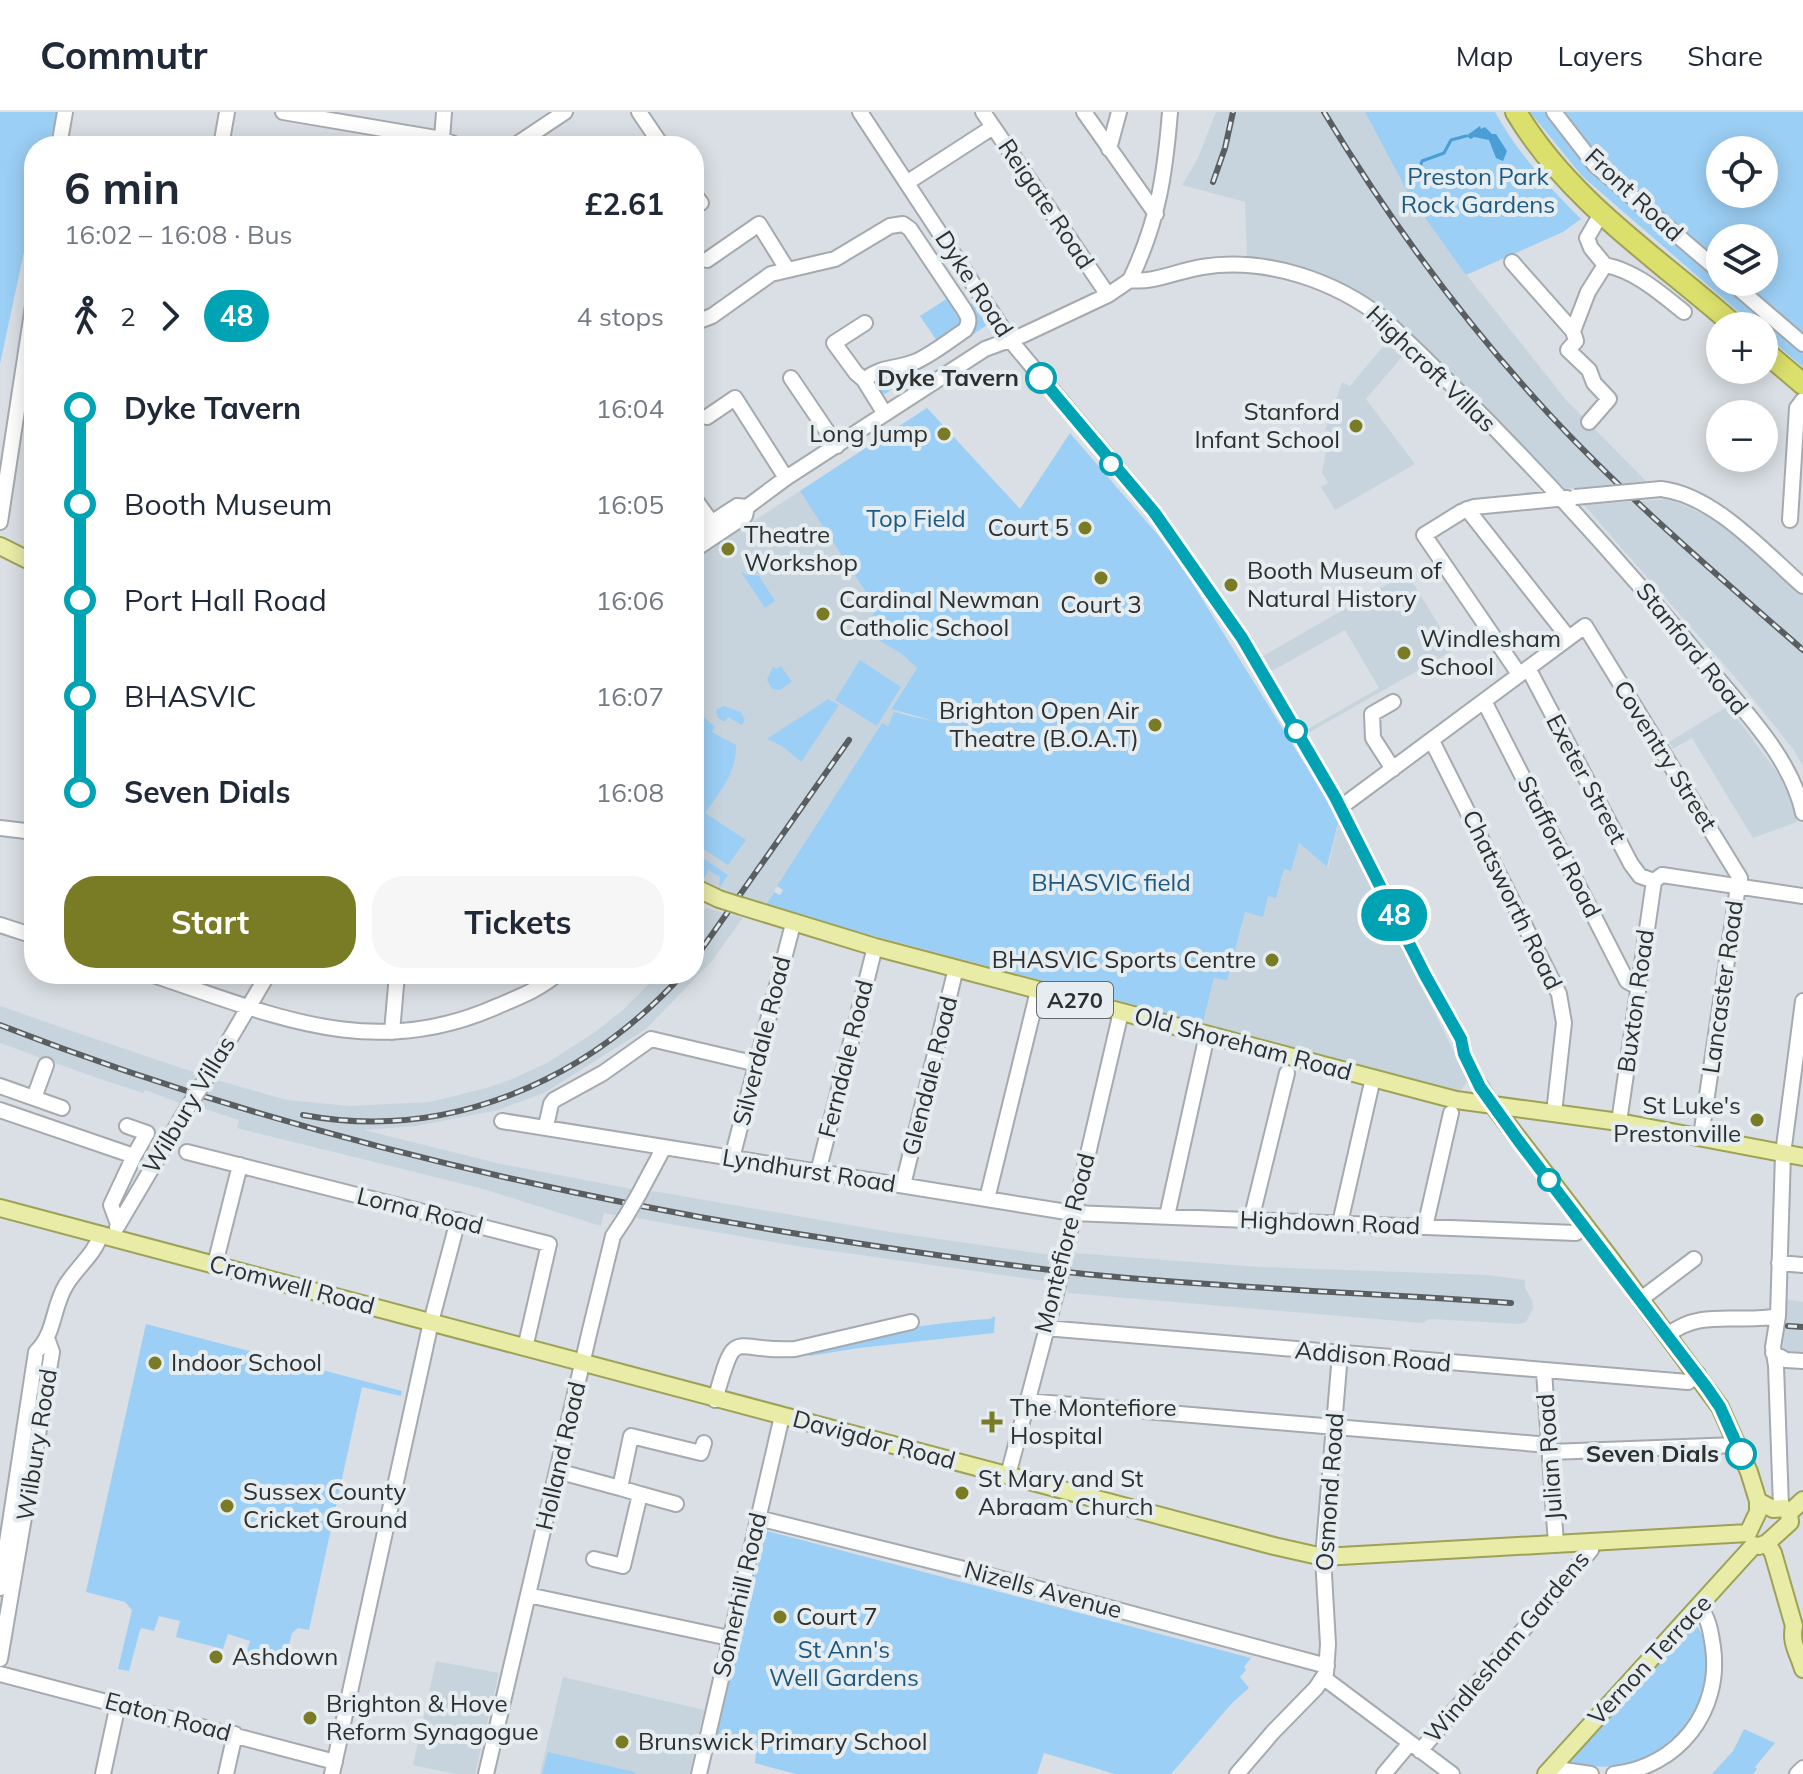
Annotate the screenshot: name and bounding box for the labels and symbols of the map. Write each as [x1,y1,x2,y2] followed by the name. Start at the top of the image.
[992,133,1101,274] street label: Reigate Road
[1579,141,1690,247] street label: Front Road
[1401,161,1555,219] park label: Preston Park Rock Gardens
[929,225,1020,342] street label: Dyke Road
[1360,299,1503,438] street label: Highcroft Villas
[877,362,1019,392] place label: Dyke Tavern
[1026,363,1056,393] marker: Dyke Tavern
[1195,396,1340,454] place label: Stanford Infant School
[1347,417,1365,435] marker: Stanford Infant School
[809,418,928,448] place label: Long Jump
[935,425,953,443] marker: Long Jump
[1100,453,1122,475] unlabelled marker
[866,503,966,533] park label: Top Field
[987,512,1069,542] place label: Court 5
[744,519,858,577] place label: Theatre Workshop
[1076,519,1094,537] marker: Court 5
[719,540,737,558] marker: Theatre Workshop
[1247,555,1443,613] place label: Booth Museum of Natural History
[1092,569,1110,587] marker: Court 3
[1222,576,1240,594] marker: Booth Museum of Natural History
[1630,576,1755,720] street label: Stanford Road
[839,584,1040,642] place label: Cardinal Newman Catholic School
[1060,589,1142,619] place label: Court 3
[814,605,832,623] marker: Cardinal Newman Catholic School
[1420,623,1561,681] place label: Windlesham School
[1395,644,1413,662] marker: Windlesham School
[1608,675,1724,836] street label: Coventry Street
[939,695,1139,753] place label: Brighton Open Air Theatre (B.O.A.T)
[1540,709,1634,848] street label: Exeter Street
[1146,716,1164,734] marker: Brighton Open Air Theatre (B.O.A.T)
[1285,720,1307,742] unlabelled marker
[1511,771,1608,922] street label: Stafford Road
[1456,805,1569,994] street label: Chatsworth Road
[1031,867,1191,897] park label: BHASVIC field
[1358,889,1430,941] line badge: 48
[1695,898,1749,1075] street label: Lancaster Road
[1610,927,1660,1074] street label: Buxton Road
[992,944,1256,974] place label: BHASVIC Sports Centre
[1263,951,1281,969] marker: BHASVIC Sports Centre
[726,953,797,1128] street label: Silverdale Road
[811,977,879,1141] street label: Ferndale Road
[1037,982,1113,1018] road number: A270
[895,993,963,1158] street label: Glendale Road
[1131,1000,1355,1086] street label: Old Shoreham Road
[135,1030,241,1179] street label: Wilbury Villas
[1613,1090,1741,1148] place label: St Luke's Prestonville
[1748,1111,1766,1129] marker: St Luke's Prestonville
[720,1142,898,1199] street label: Lyndhurst Road
[1027,1150,1101,1336] street label: Montefiore Road
[1538,1169,1560,1191] unlabelled marker
[354,1180,486,1240] street label: Lorna Road
[1239,1204,1421,1240] street label: Highdown Road
[206,1248,378,1321] street label: Cromwell Road
[1294,1334,1453,1378] street label: Addison Road
[171,1347,322,1377] place label: Indoor School
[146,1354,164,1372] marker: Indoor School
[9,1367,63,1523] street label: Wilbury Road
[528,1379,592,1533] street label: Holland Road
[1010,1392,1177,1450] place label: The Montefiore Hospital
[1530,1393,1568,1521] street label: Julian Road
[790,1403,959,1475] street label: Davigdor Road
[981,1411,1003,1433] marker: The Montefiore Hospital
[1309,1412,1350,1572] street label: Osmond Road
[1586,1438,1719,1468] place label: Seven Dials
[1726,1439,1756,1469] marker: Seven Dials
[978,1463,1154,1521] place label: St Mary and St Abraam Church
[243,1476,408,1534] place label: Sussex County Cricket Ground
[953,1484,971,1502] marker: St Mary and St Abraam Church
[218,1497,236,1515] marker: Sussex County Cricket Ground
[706,1510,773,1680] street label: Somerhill Road
[1417,1544,1595,1748] street label: Windlesham Gardens
[961,1554,1125,1625] street label: Nizells Avenue
[1581,1588,1717,1731] street label: Vernon Terrace
[796,1601,878,1631] place label: Court 7
[771,1608,789,1626] marker: Court 7
[769,1634,919,1692] park label: St Ann's Well Gardens
[232,1641,338,1671] place label: Ashdown
[207,1648,225,1666] marker: Ashdown
[102,1685,235,1747] street label: Eaton Road
[326,1688,538,1746] place label: Brighton & Hove Reform Synagogue
[301,1709,319,1727] marker: Brighton & Hove Reform Synagogue
[638,1726,927,1756] place label: Brunswick Primary School
[613,1733,631,1751] marker: Brunswick Primary School

